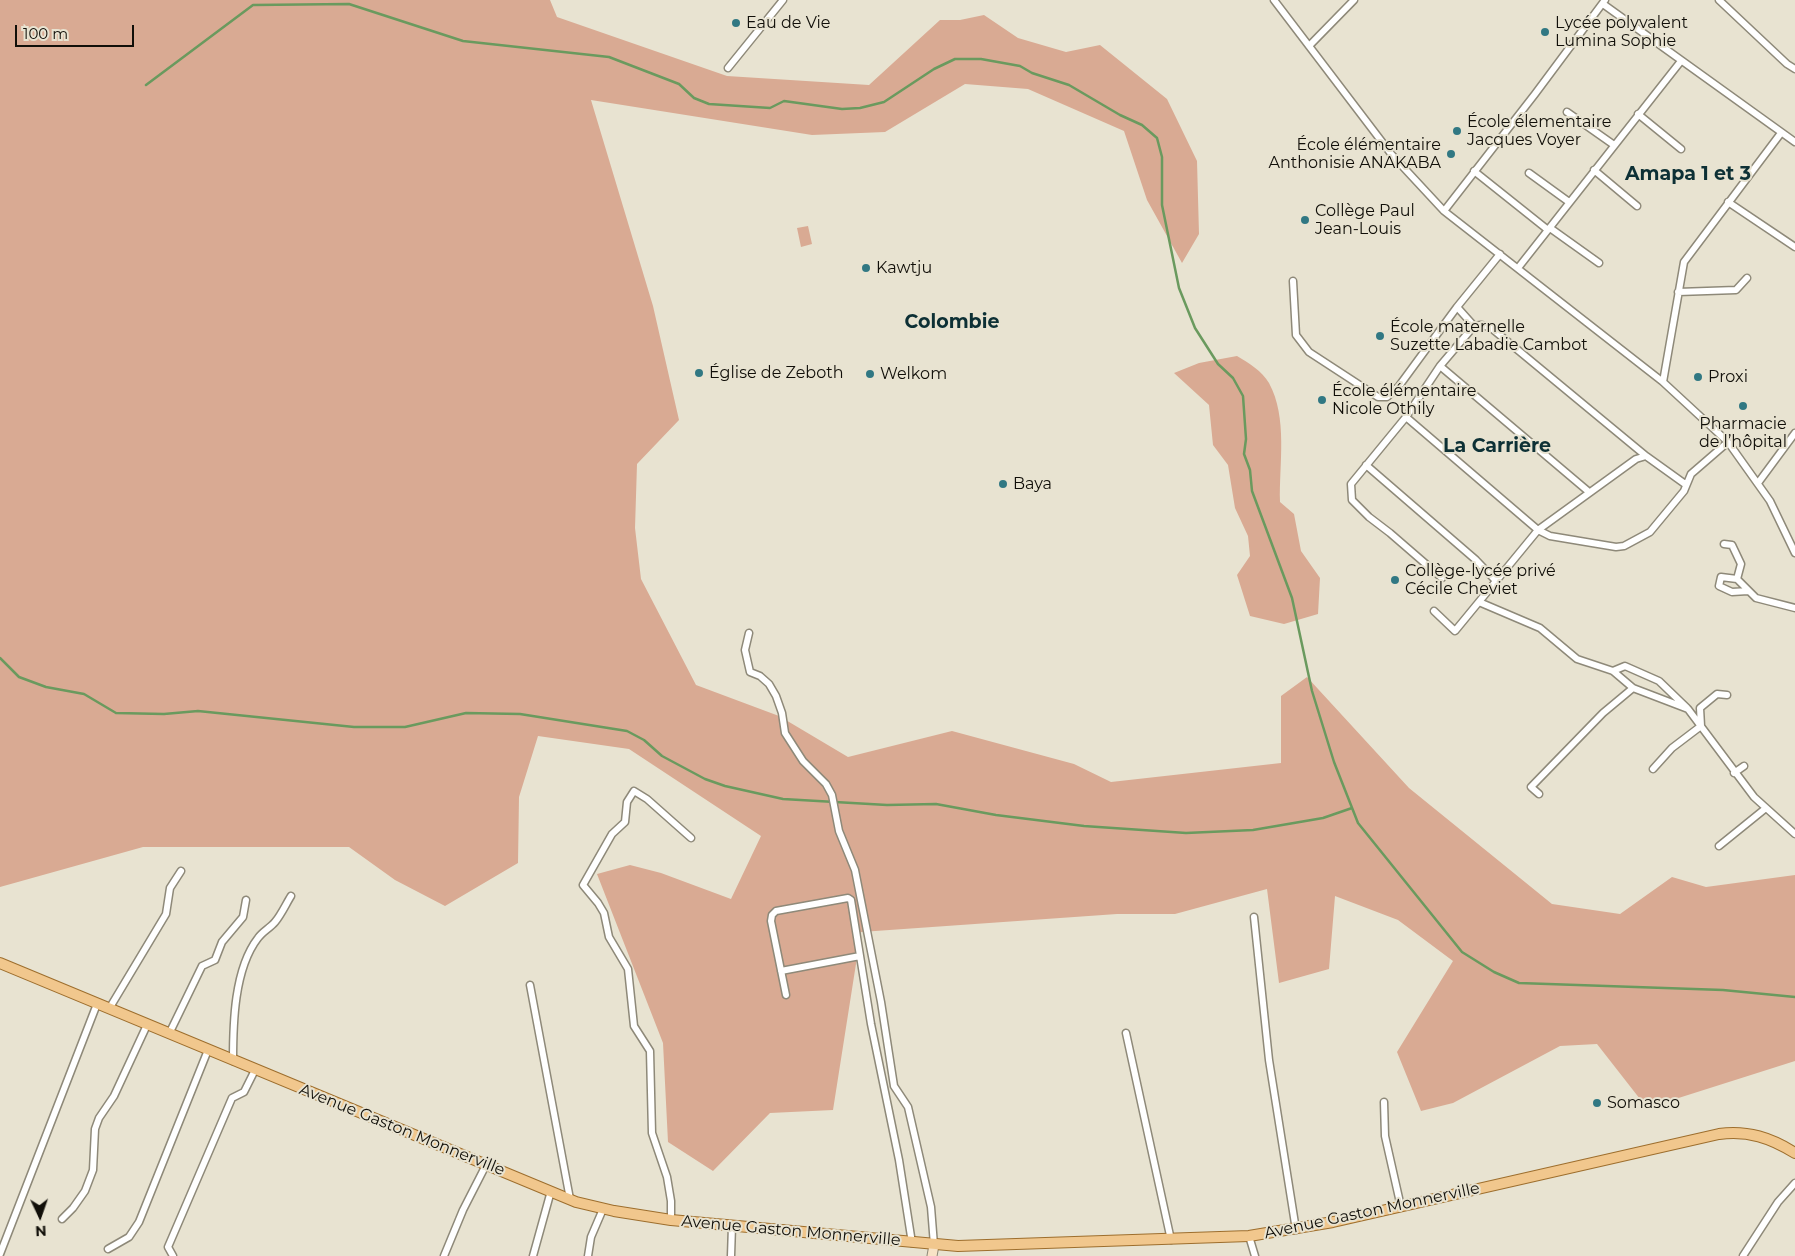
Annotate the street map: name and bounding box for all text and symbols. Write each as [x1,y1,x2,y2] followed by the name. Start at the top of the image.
[746,13,831,33] place label: Eau de Vie
[1555,13,1688,51] place label: Lycée polyvalent Lumina Sophie
[18,15,136,47] scale bar
[730,17,742,29] marker: Eau de Vie
[23,24,68,43] text: 100 m
[1539,26,1551,38] marker: Lycée polyvalent Lumina Sophie
[1467,112,1612,150] place label: École élementaire Jacques Voyer
[1451,125,1463,137] marker: École élementaire Jacques Voyer
[1268,135,1441,173] place label: École élémentaire Anthonisie ANAKABA
[1445,148,1457,160] marker: École élémentaire Anthonisie ANAKABA
[1625,163,1751,185] district label: Amapa 1 et 3
[1315,201,1415,239] place label: Collège Paul Jean-Louis
[1299,214,1311,226] marker: Collège Paul Jean-Louis
[876,258,932,278] place label: Kawtju
[860,262,872,274] marker: Kawtju
[905,311,999,333] district label: Colombie
[1390,317,1588,355] place label: École maternelle Suzette Labadie Cambot
[1374,330,1386,342] marker: École maternelle Suzette Labadie Cambot
[709,363,844,383] place label: Église de Zeboth
[880,364,947,384] place label: Welkom
[693,367,705,379] marker: Église de Zeboth
[1708,367,1748,387] place label: Proxi
[864,368,876,380] marker: Welkom
[1692,371,1704,383] marker: Proxi
[1332,381,1477,419] place label: École élémentaire Nicole Othily
[1316,394,1328,406] marker: École élémentaire Nicole Othily
[1737,400,1749,412] marker: Pharmacie de l’hôpital
[1699,414,1787,452] place label: Pharmacie de l’hôpital
[1443,435,1551,457] district label: La Carrière
[1013,474,1052,494] place label: Baya
[997,478,1009,490] marker: Baya
[1405,561,1556,599] place label: Collège-lycée privé Cécile Cheviet
[1389,574,1401,586] marker: Collège-lycée privé Cécile Cheviet
[296,1080,508,1180] street label: Avenue Gaston Monnerville
[1607,1093,1680,1113] place label: Somasco
[1591,1097,1603,1109] marker: Somasco
[1262,1179,1482,1243] street label: Avenue Gaston Monnerville
[15,1191,65,1241] north arrow
[681,1212,901,1250] street label: Avenue Gaston Monnerville
[35,1222,47,1240] text: N

